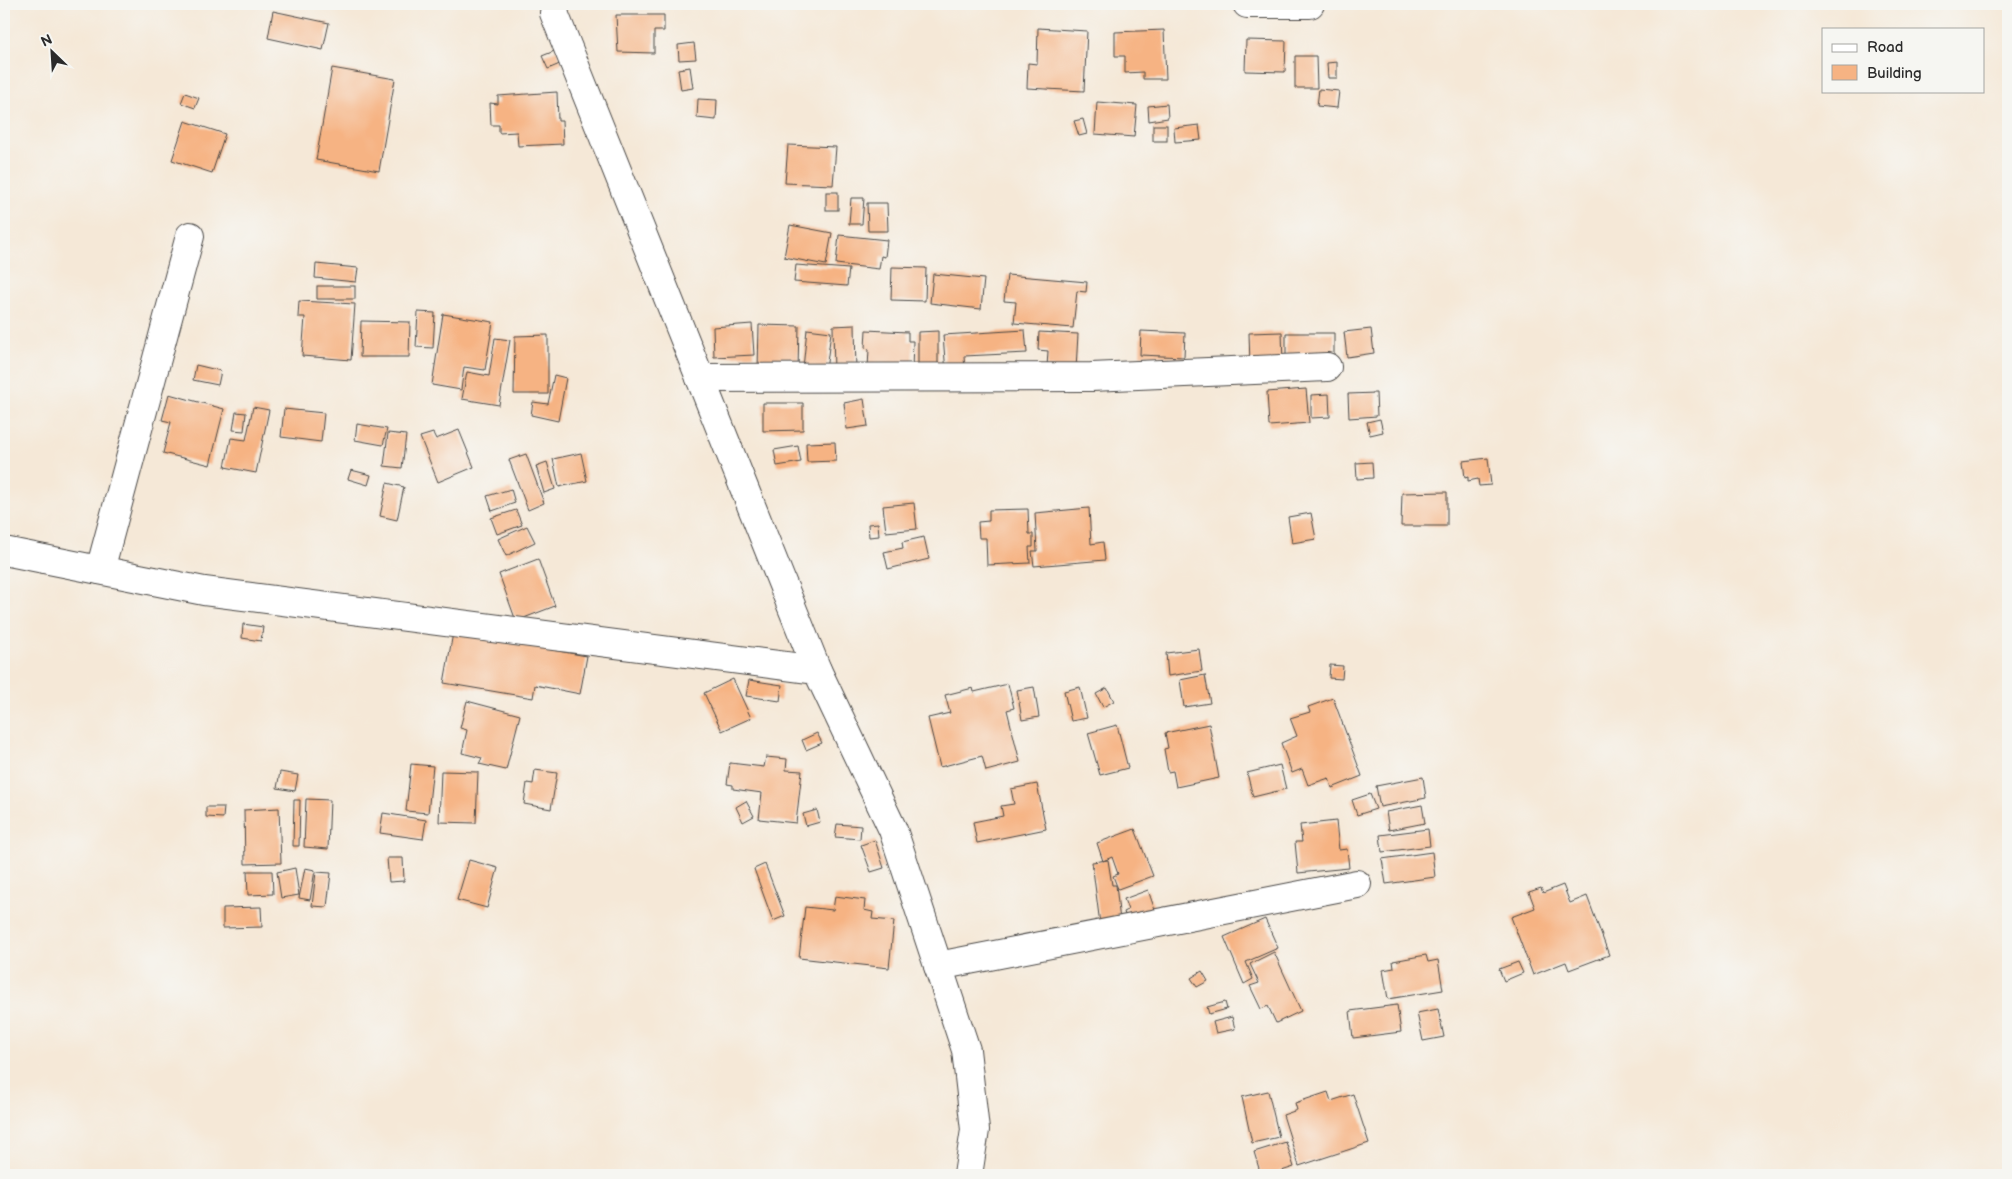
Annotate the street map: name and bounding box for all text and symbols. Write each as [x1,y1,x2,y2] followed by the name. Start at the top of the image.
[28,28,78,78] north arrow
[1822,28,1984,92] legend
[38,31,55,51] text: N
[1867,38,1903,57] text: Road
[1867,64,1922,83] text: Building

